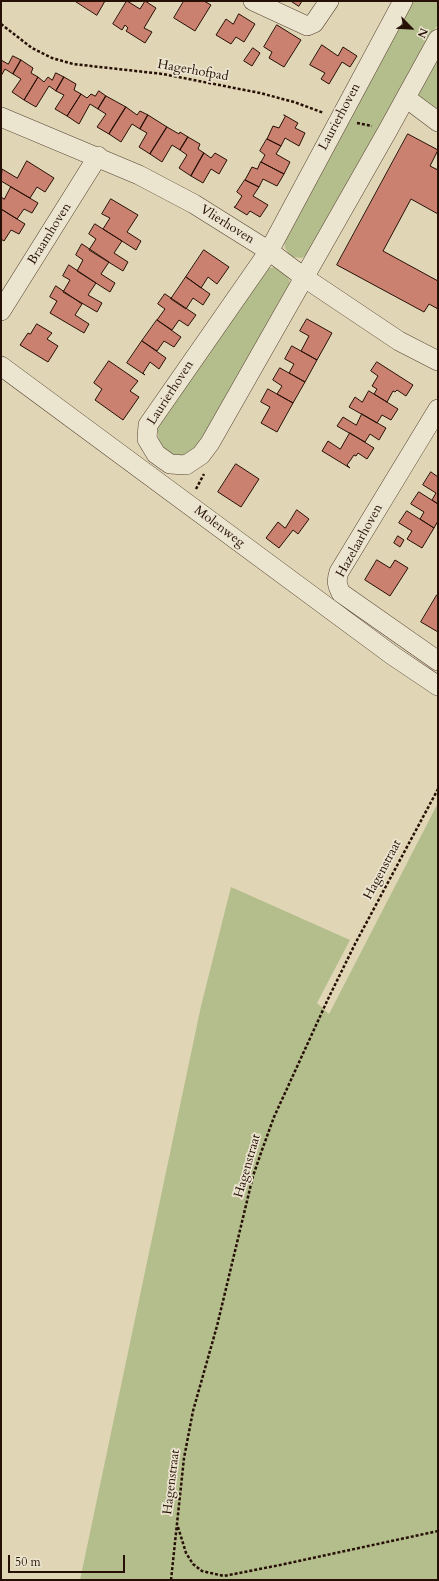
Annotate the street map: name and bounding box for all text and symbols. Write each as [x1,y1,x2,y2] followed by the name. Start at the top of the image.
[391,8,431,48] north arrow
[414,26,431,40] text: N
[156,57,230,85] street label: Hagerhofpad
[316,81,364,153] street label: Laurierhoven
[25,200,75,268] street label: Braamhoven
[197,202,257,248] street label: Vlierhoven
[144,358,198,428] street label: Laurierhoven
[333,502,387,580] street label: Hazelaarhoven
[191,503,247,551] street label: Molenweg
[361,837,405,903] street label: Hagenstraat
[231,1132,265,1200] street label: Hagenstraat
[160,1448,184,1516] street label: Hagenstraat
[10,1547,127,1573] scale bar
[15,1554,41,1570] text: 50 m

